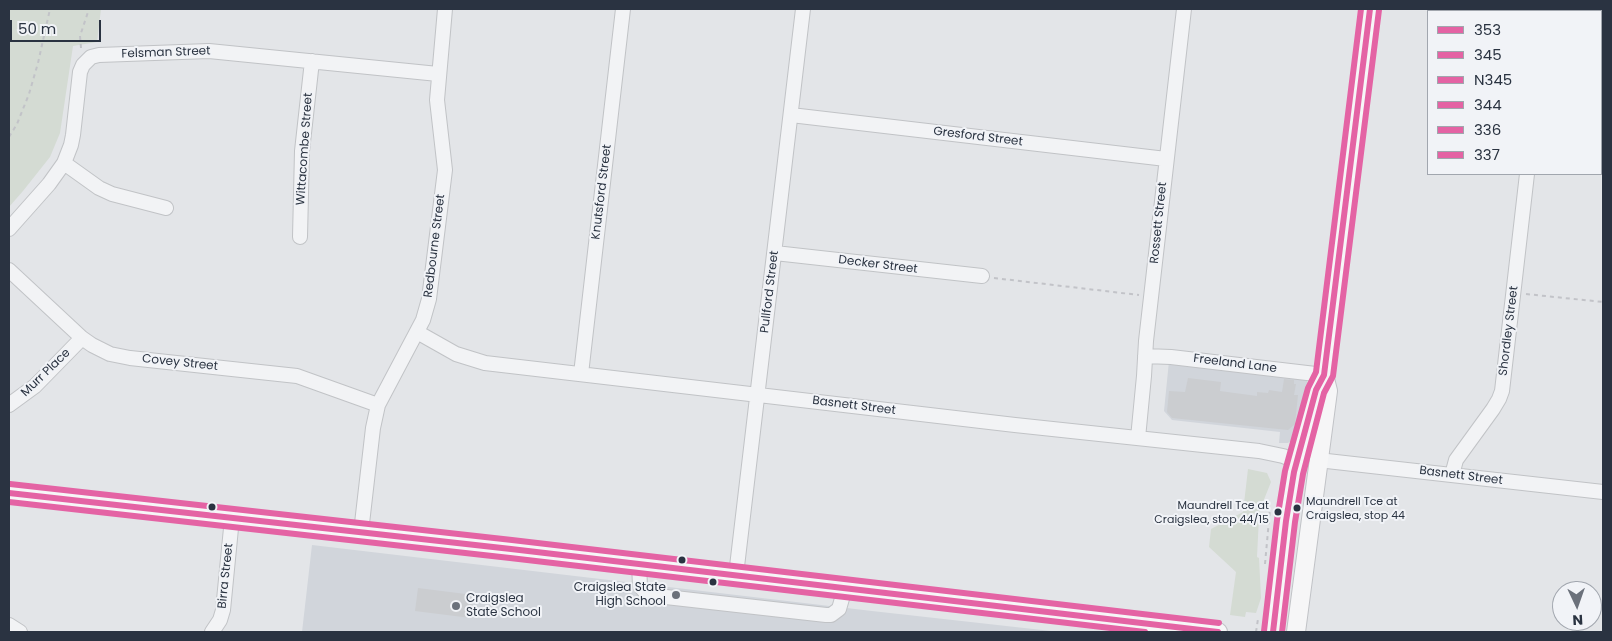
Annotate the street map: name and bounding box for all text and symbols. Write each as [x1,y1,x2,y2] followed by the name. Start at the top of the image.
[12,10,104,42] scale bar
[1427,10,1602,175] legend
[18,18,56,39] text: 50 m
[1474,19,1501,40] text: 353
[121,44,211,62] street label: Felsman Street
[1474,44,1502,65] text: 345
[1474,69,1512,90] text: N345
[294,92,316,206] street label: Wittacombe Street
[1474,94,1502,115] text: 344
[1474,119,1501,140] text: 336
[932,124,1024,150] street label: Gresford Street
[589,144,615,240] street label: Knutsford Street
[1474,144,1500,165] text: 337
[1148,181,1170,265] street label: Rossett Street
[422,193,448,299] street label: Redbourne Street
[758,250,782,334] street label: Pullford Street
[838,253,918,277] street label: Decker Street
[1496,285,1522,377] street label: Shordley Street
[18,346,74,400] street label: Murr Place
[141,352,219,374] street label: Covey Street
[1192,352,1278,376] street label: Freeland Lane
[811,394,897,418] street label: Basnett Street
[1418,464,1504,488] street label: Basnett Street
[1306,495,1405,521] place label: Maundrell Tce at Craigslea, stop 44
[1154,499,1269,525] place label: Maundrell Tce at Craigslea, stop 44/15
[207,502,217,512] unlabelled marker
[1292,503,1302,513] marker: Maundrell Tce at Craigslea, stop 44
[1273,507,1283,517] marker: Maundrell Tce at Craigslea, stop 44/15
[215,543,237,609] street label: Birra Street
[677,555,687,565] unlabelled marker
[708,577,718,587] unlabelled marker
[574,581,666,609] place label: Craigslea State High School
[1552,581,1602,631] north arrow
[670,589,682,601] marker: Craigslea State High School
[466,592,541,620] place label: Craigslea State School
[450,600,462,612] marker: Craigslea State School
[1572,610,1584,630] text: N

